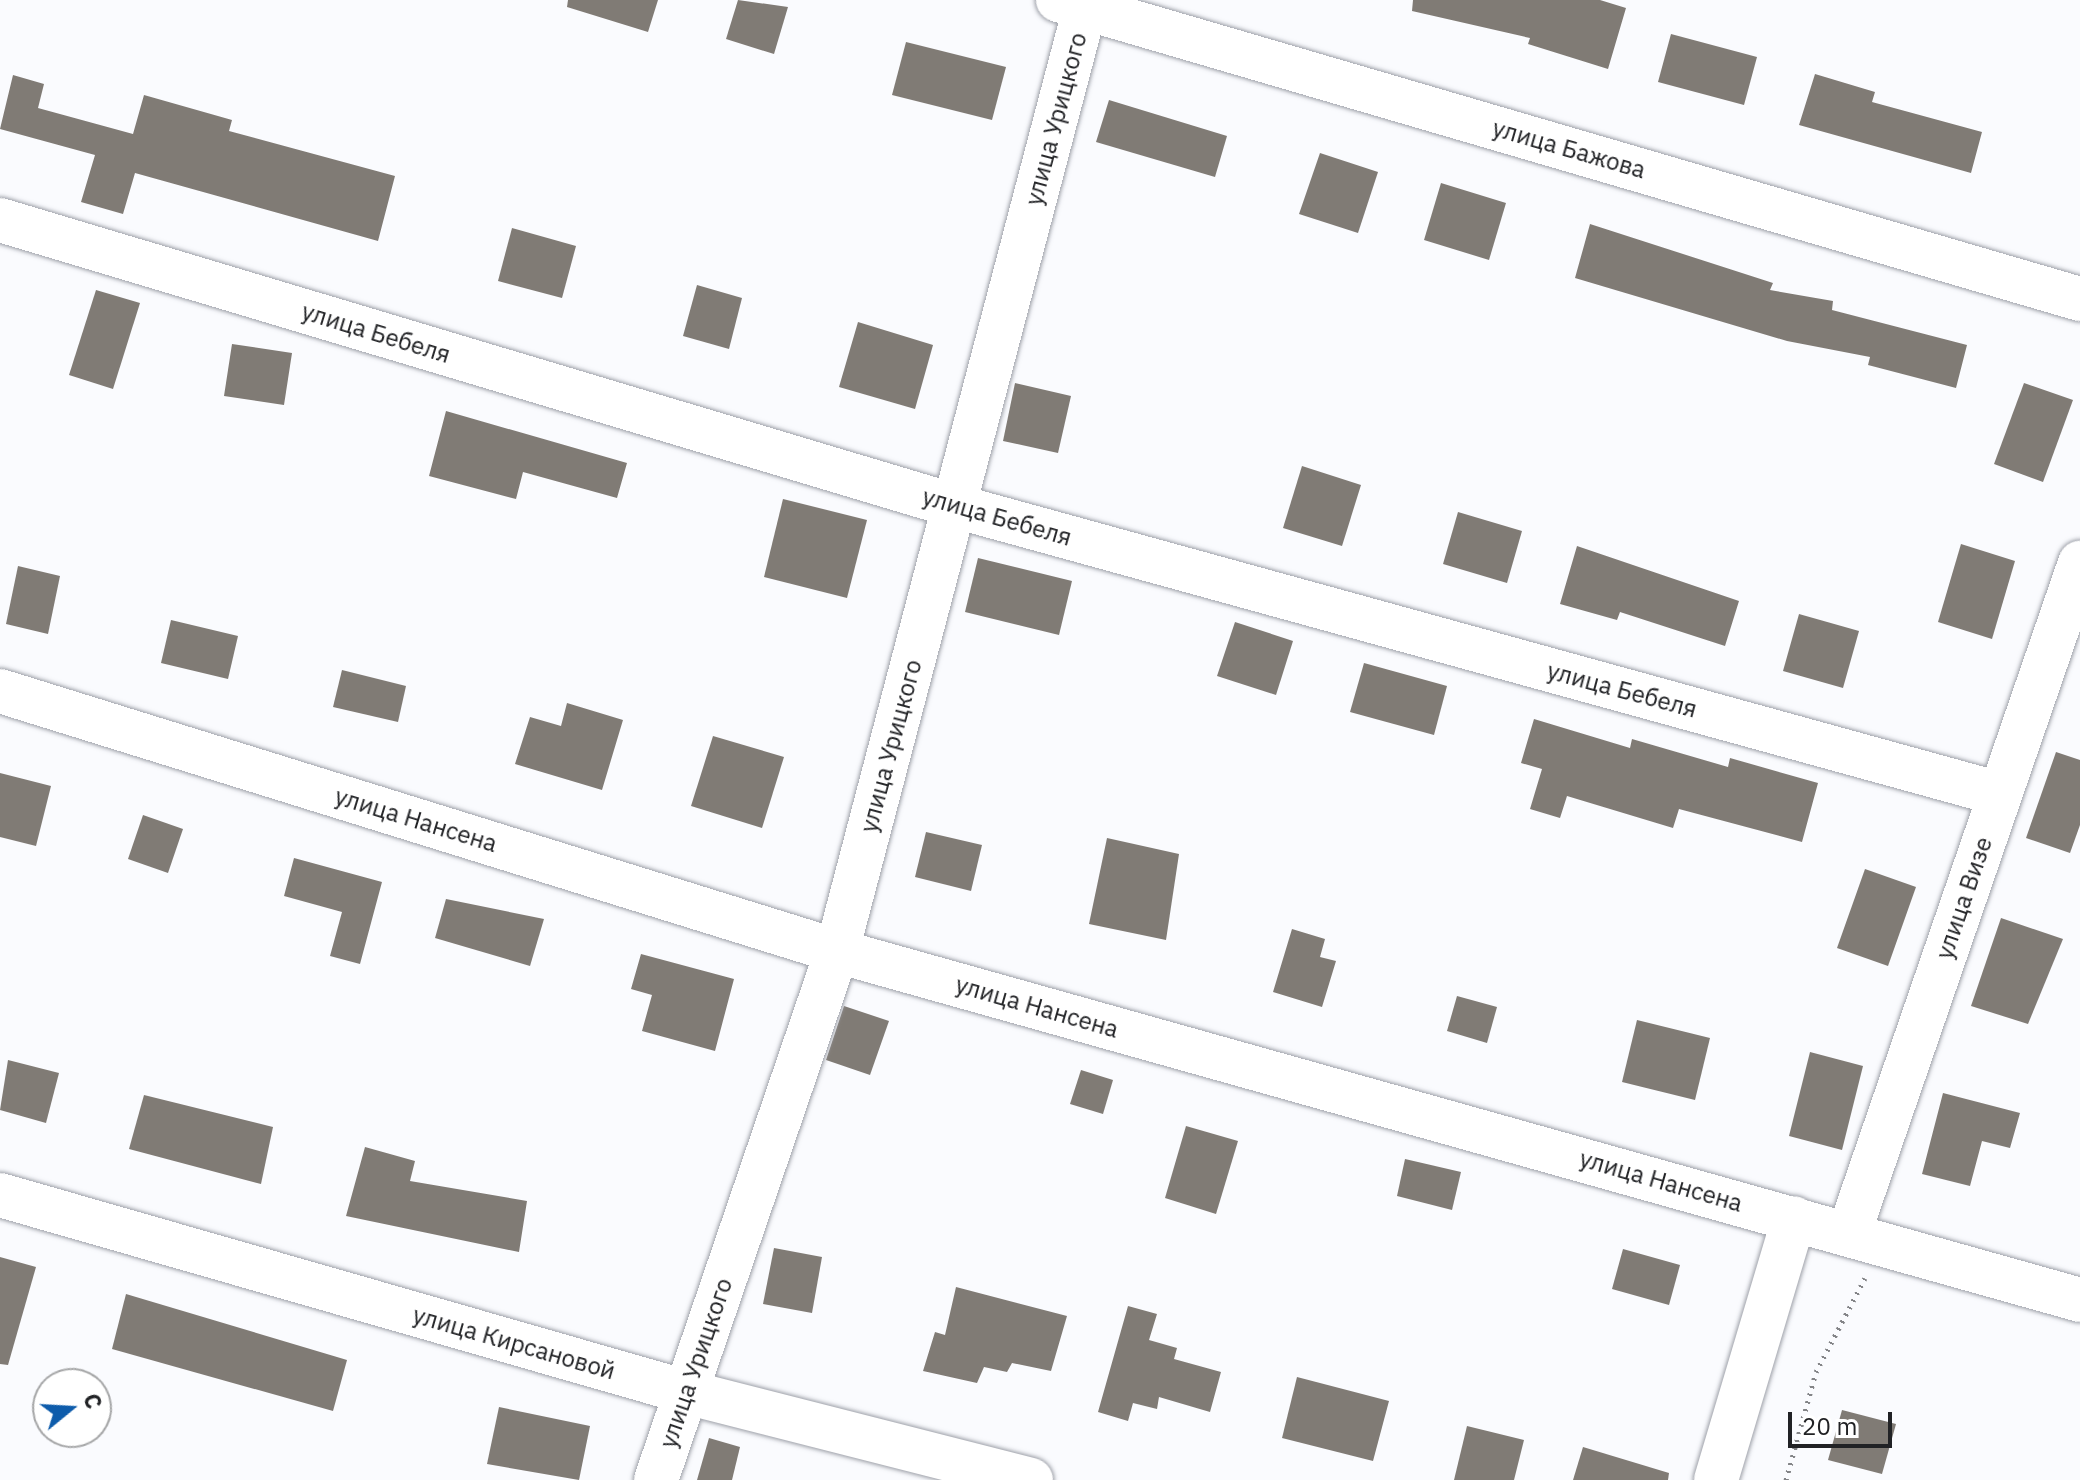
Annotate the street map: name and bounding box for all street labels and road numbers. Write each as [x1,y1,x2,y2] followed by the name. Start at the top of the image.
[1019,29,1093,209] street label: улица Урицкого
[1489,113,1649,185] street label: улица Бажова
[298,297,454,369] street label: улица Бебеля
[919,482,1075,552] street label: улица Бебеля
[854,656,928,836] street label: улица Урицкого
[1544,656,1700,724] street label: улица Бебеля
[331,782,501,858] street label: улица Нансена
[1930,833,1998,963] street label: улица Визе
[952,970,1122,1044] street label: улица Нансена
[1576,1144,1746,1218] street label: улица Нансена
[653,1274,739,1452] street label: улица Урицкого
[409,1300,619,1386] street label: улица Кирсановой

